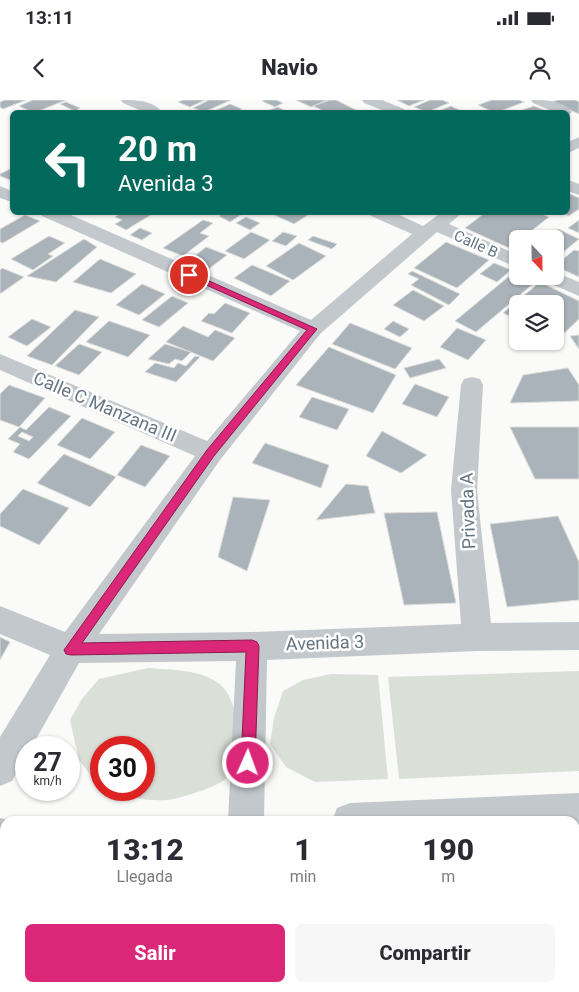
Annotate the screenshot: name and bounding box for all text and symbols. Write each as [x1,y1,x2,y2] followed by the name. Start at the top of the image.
[25,6,74,29] text: 13:11
[25,54,53,82] icon: back
[526,54,554,82] icon: person
[261,55,318,80] text: Navio
[118,129,197,170] text: 20 m
[35,130,100,195] icon: left
[118,171,214,196] text: Avenida 3
[451,226,501,262] street label: Calle B
[509,230,564,285] north arrow
[509,230,564,350] map controls
[168,254,210,296] pin
[175,261,203,289] icon: arrive
[509,295,564,350] button: layers
[30,367,180,446] street label: Calle C Manzana III
[456,472,479,550] street label: Privada A
[285,631,364,654] street label: Avenida 3
[90,736,155,801] speed limit sign: 30
[221,736,273,788] position arrow
[33,748,62,777] text: 27
[33,774,62,788] text: km/h
[106,832,184,867] text: 13:12
[294,832,312,867] text: 1
[422,832,474,867] text: 190
[117,867,173,886] text: Llegada
[290,867,316,886] text: min
[441,867,455,886] text: m
[25,924,285,982] button: Salir
[295,924,555,982] button: Compartir

